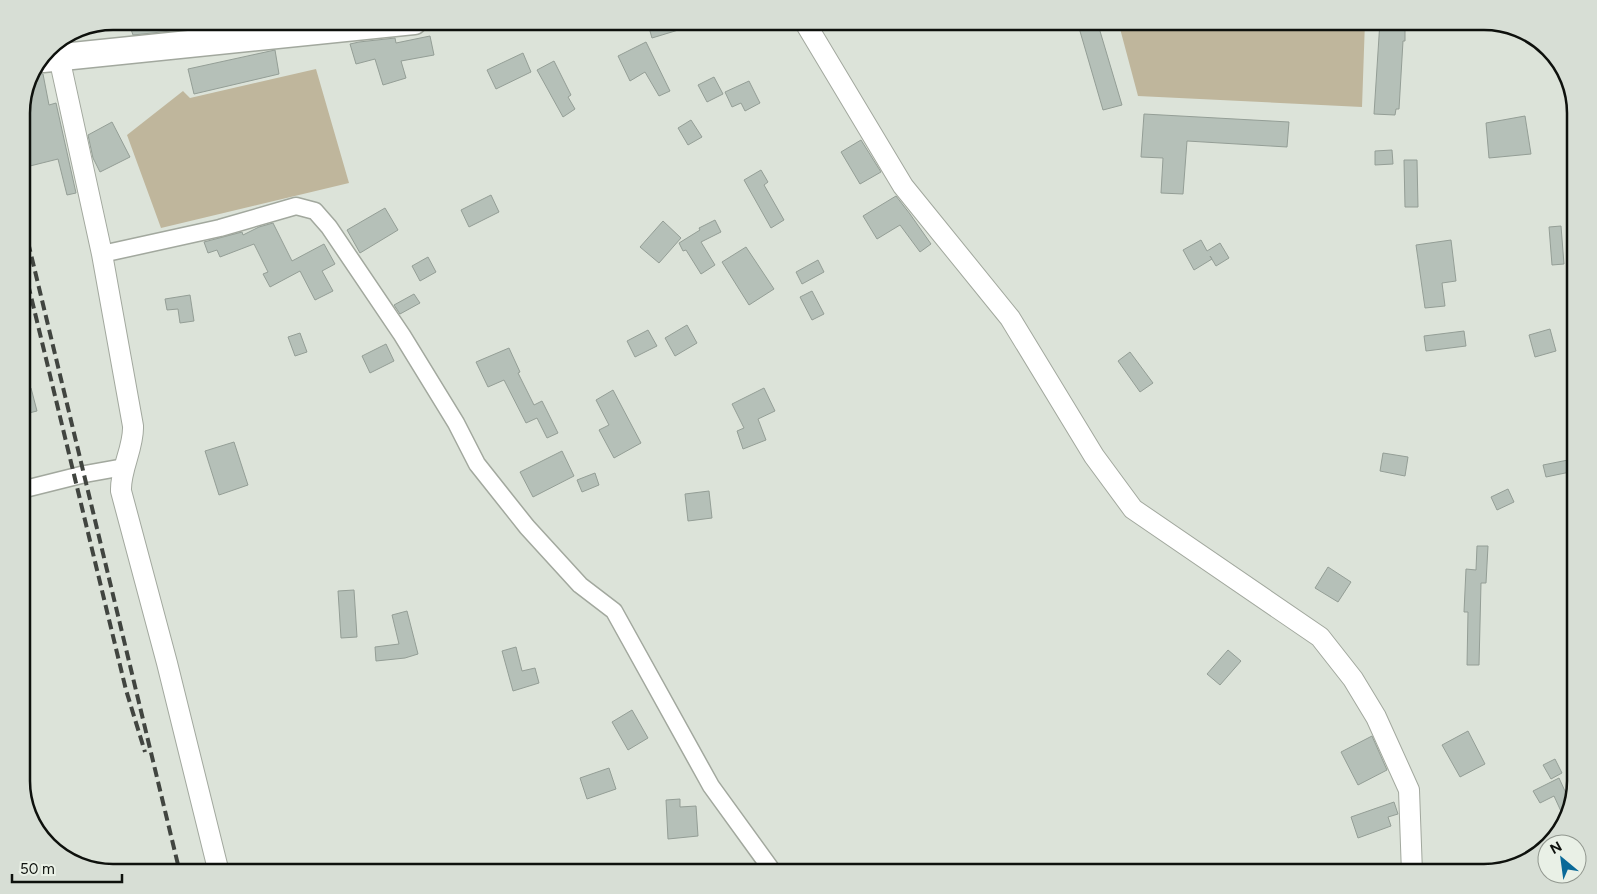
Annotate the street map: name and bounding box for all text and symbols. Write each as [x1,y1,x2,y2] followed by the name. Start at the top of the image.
[1537,834,1587,884] north arrow
[1547,838,1565,858] text: N
[12,852,122,884] scale bar
[20,860,55,878] text: 50 m

